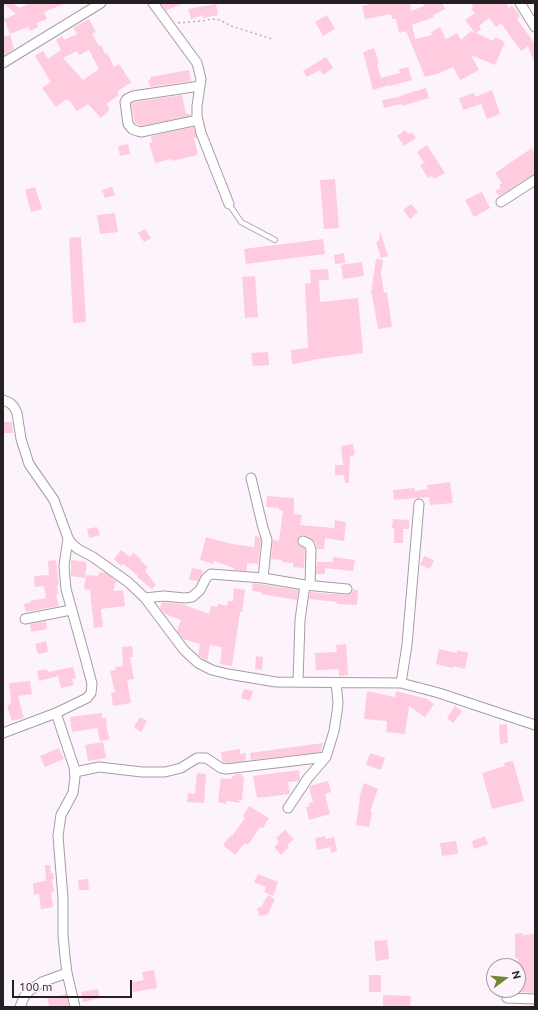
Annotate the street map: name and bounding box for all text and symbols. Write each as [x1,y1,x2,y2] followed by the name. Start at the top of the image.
[486,958,526,998] north arrow
[510,969,523,981] text: N
[14,972,134,998] scale bar
[19,980,52,993] text: 100 m

